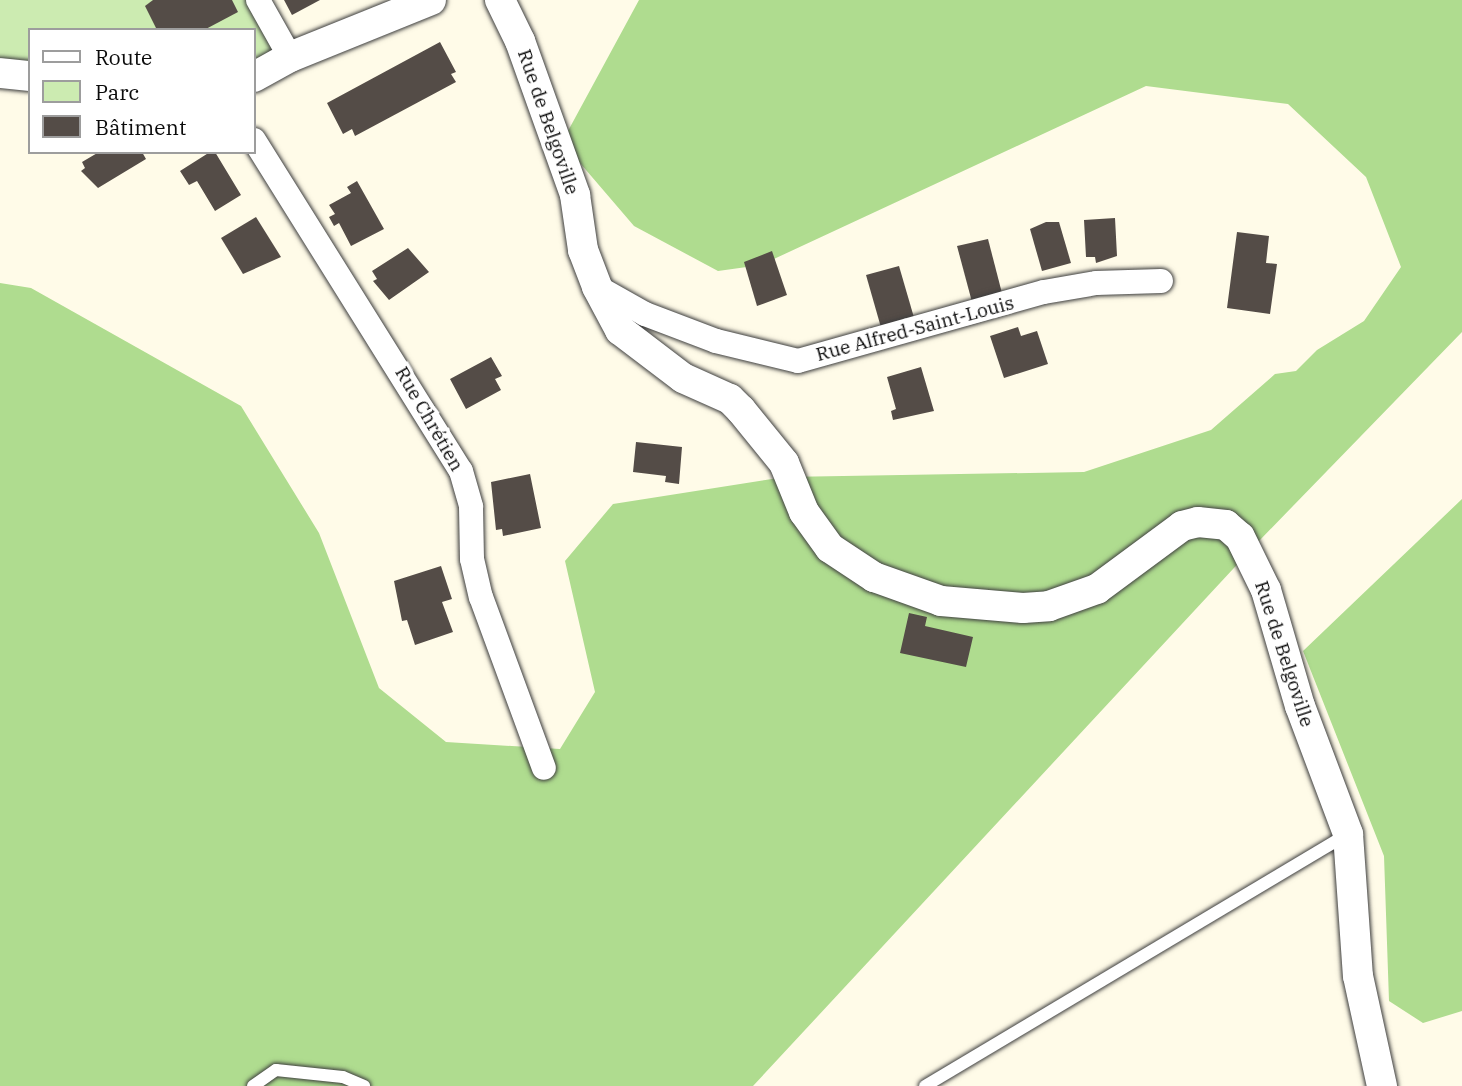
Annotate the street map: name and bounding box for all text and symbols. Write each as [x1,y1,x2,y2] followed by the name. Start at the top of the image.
[28,28,256,154] legend
[95,43,152,71] text: Route
[512,46,584,198] street label: Rue de Belgoville
[95,78,139,106] text: Parc
[95,113,186,141] text: Bâtiment
[814,292,1016,366] street label: Rue Alfred-Saint-Louis
[390,363,468,475] street label: Rue Chrétien
[1250,578,1318,730] street label: Rue de Belgoville

